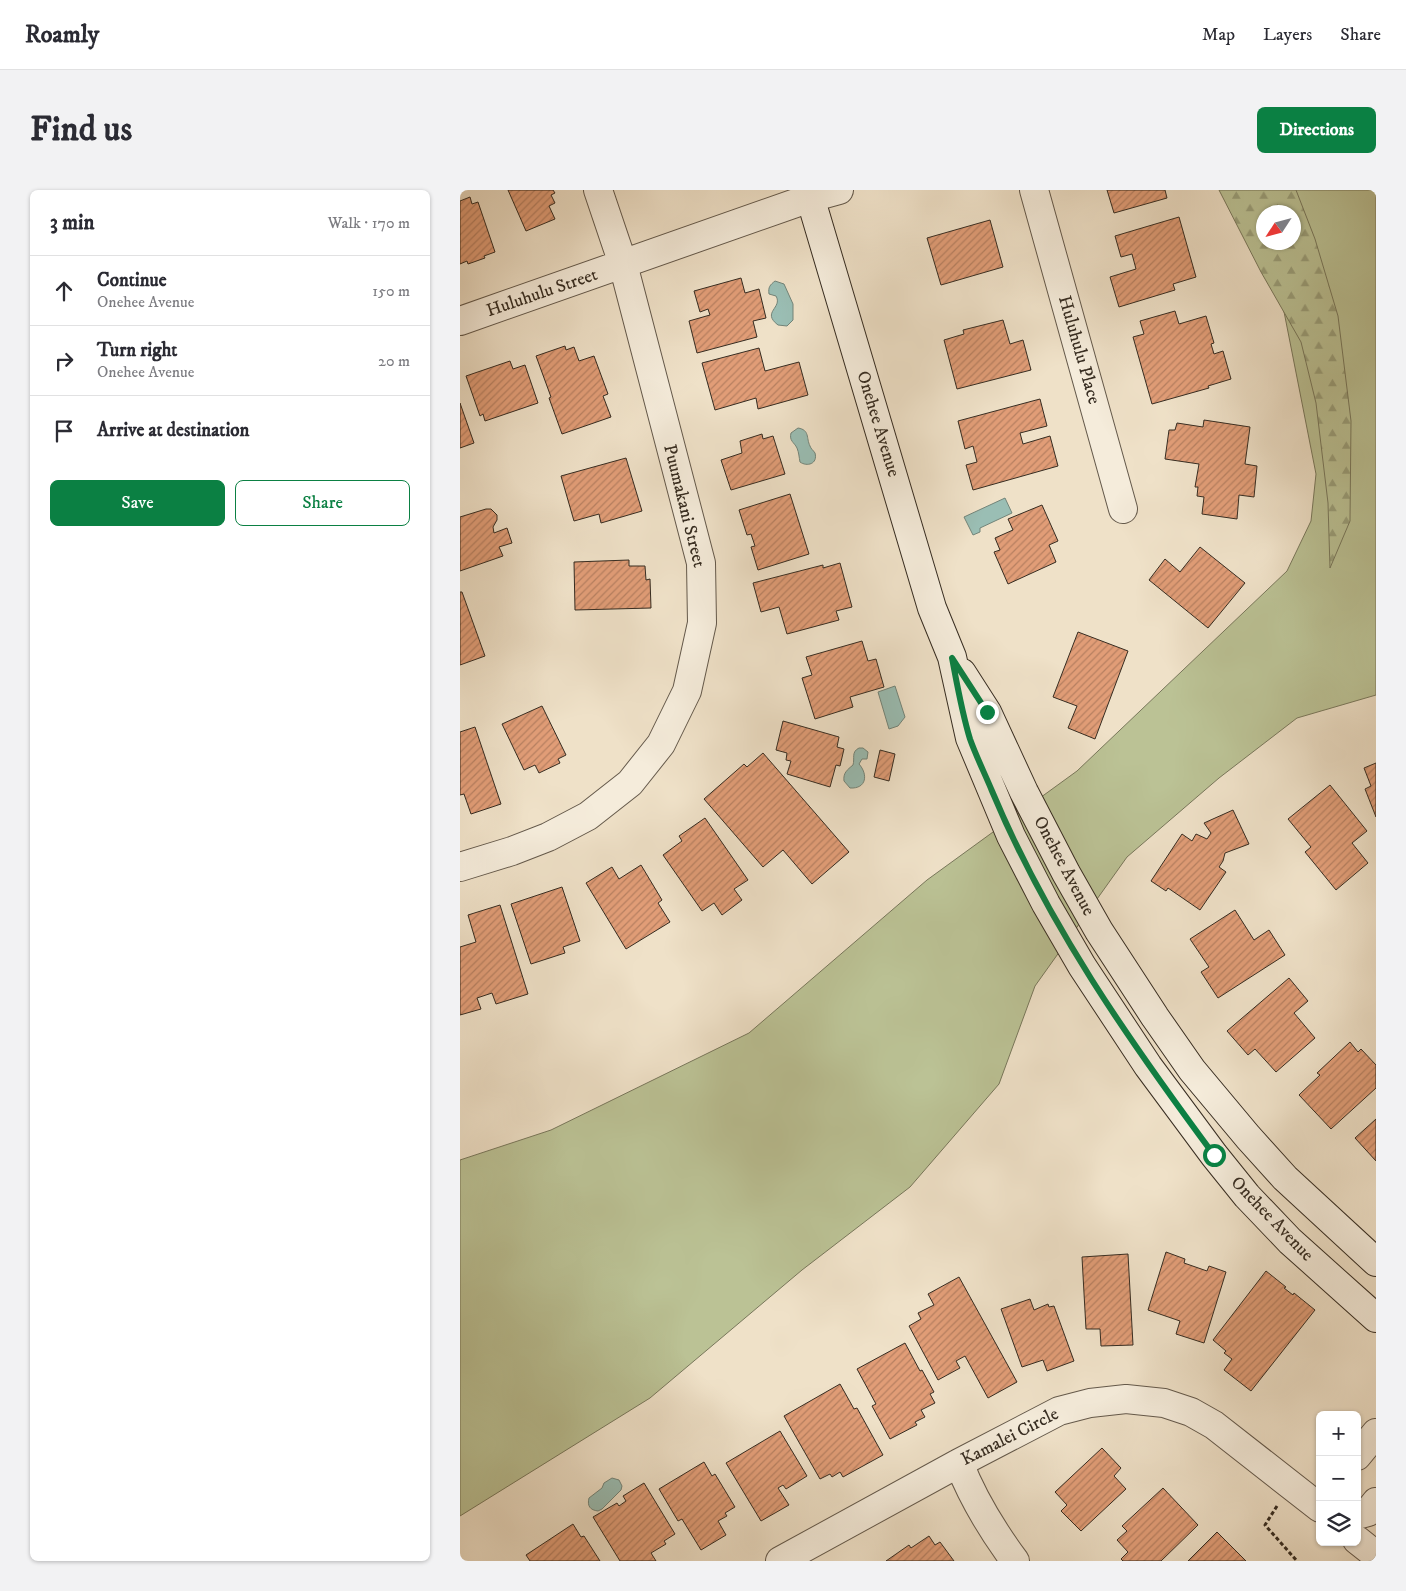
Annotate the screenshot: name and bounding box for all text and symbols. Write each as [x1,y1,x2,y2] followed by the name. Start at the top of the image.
[25,20,99,50] text: Roamly
[1202,24,1235,46] text: Map
[1263,24,1312,46] text: Layers
[1340,24,1381,46] text: Share
[1257,107,1376,153] button: Directions
[30,108,132,152] text: Find us
[1256,205,1301,250] north arrow
[50,210,95,236] text: 3 min
[328,213,410,233] text: Walk · 170 m
[484,264,601,322] street label: Huluhulu Street
[97,269,167,292] text: Continue
[50,277,78,305] icon: ahead
[372,281,410,301] text: 150 m
[97,292,194,312] text: Onehee Avenue
[1053,293,1105,407] street label: Huluhulu Place
[97,339,177,362] text: Turn right
[50,347,78,375] icon: right
[378,351,410,371] text: 20 m
[97,362,194,382] text: Onehee Avenue
[851,368,905,480] street label: Onehee Avenue
[50,417,78,445] icon: arrive
[97,419,249,442] text: Arrive at destination
[658,442,710,570] street label: Puumakani Street
[50,480,225,526] button: Save
[235,480,410,526] button: Share
[976,701,999,724] route end
[1029,812,1099,920] street label: Onehee Avenue
[1203,1144,1226,1167] route start
[1226,1172,1318,1266] street label: Onehee Avenue
[958,1403,1062,1471] street label: Kamalei Circle
[1316,1411,1361,1546] map controls
[1316,1411,1361,1456] button: +
[1316,1456,1361,1501] button: −
[1316,1501,1361,1546] button: layers

